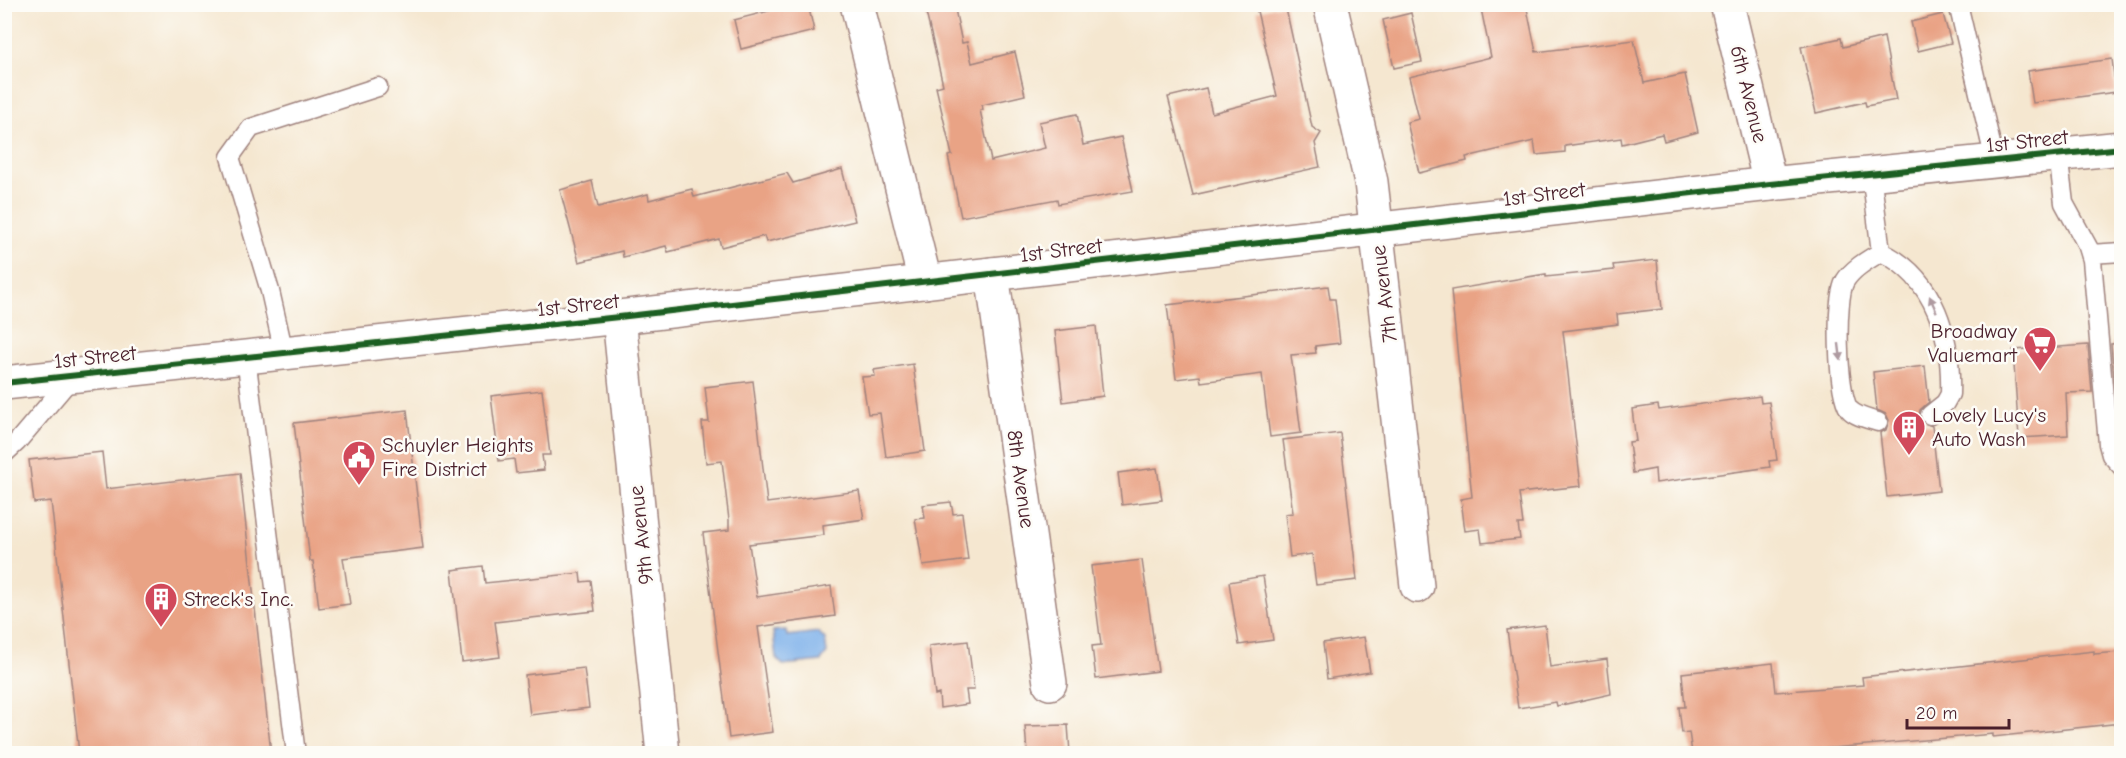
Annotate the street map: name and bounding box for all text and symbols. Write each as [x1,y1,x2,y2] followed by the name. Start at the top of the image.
[1725,43,1773,145] street label: 6th Avenue
[1985,125,2070,157] street label: 1st Street
[1502,177,1587,211] street label: 1st Street
[1019,233,1104,267] street label: 1st Street
[1366,244,1402,344] street label: 7th Avenue
[536,289,621,321] street label: 1st Street
[1929,296,1938,313] one-way arrow
[1928,319,2018,367] place label: Broadway Valuemart
[2022,325,2058,372] supermarket icon: Broadway Valuemart
[53,341,138,373] street label: 1st Street
[1835,343,1844,362] one-way arrow
[1932,403,2046,451] place label: Lovely Lucy's Auto Wash
[1891,409,1927,456] building icon: Lovely Lucy's Auto Wash
[1002,428,1040,530] street label: 8th Avenue
[382,433,533,481] place label: Schuyler Heights Fire District
[341,439,377,486] public building icon: Schuyler Heights Fire District
[624,484,658,586] street label: 9th Avenue
[143,581,179,628] building icon: Streck's Inc.
[184,587,293,611] place label: Streck's Inc.
[1907,692,2009,730] scale bar
[1916,703,1957,724] text: 20 m

